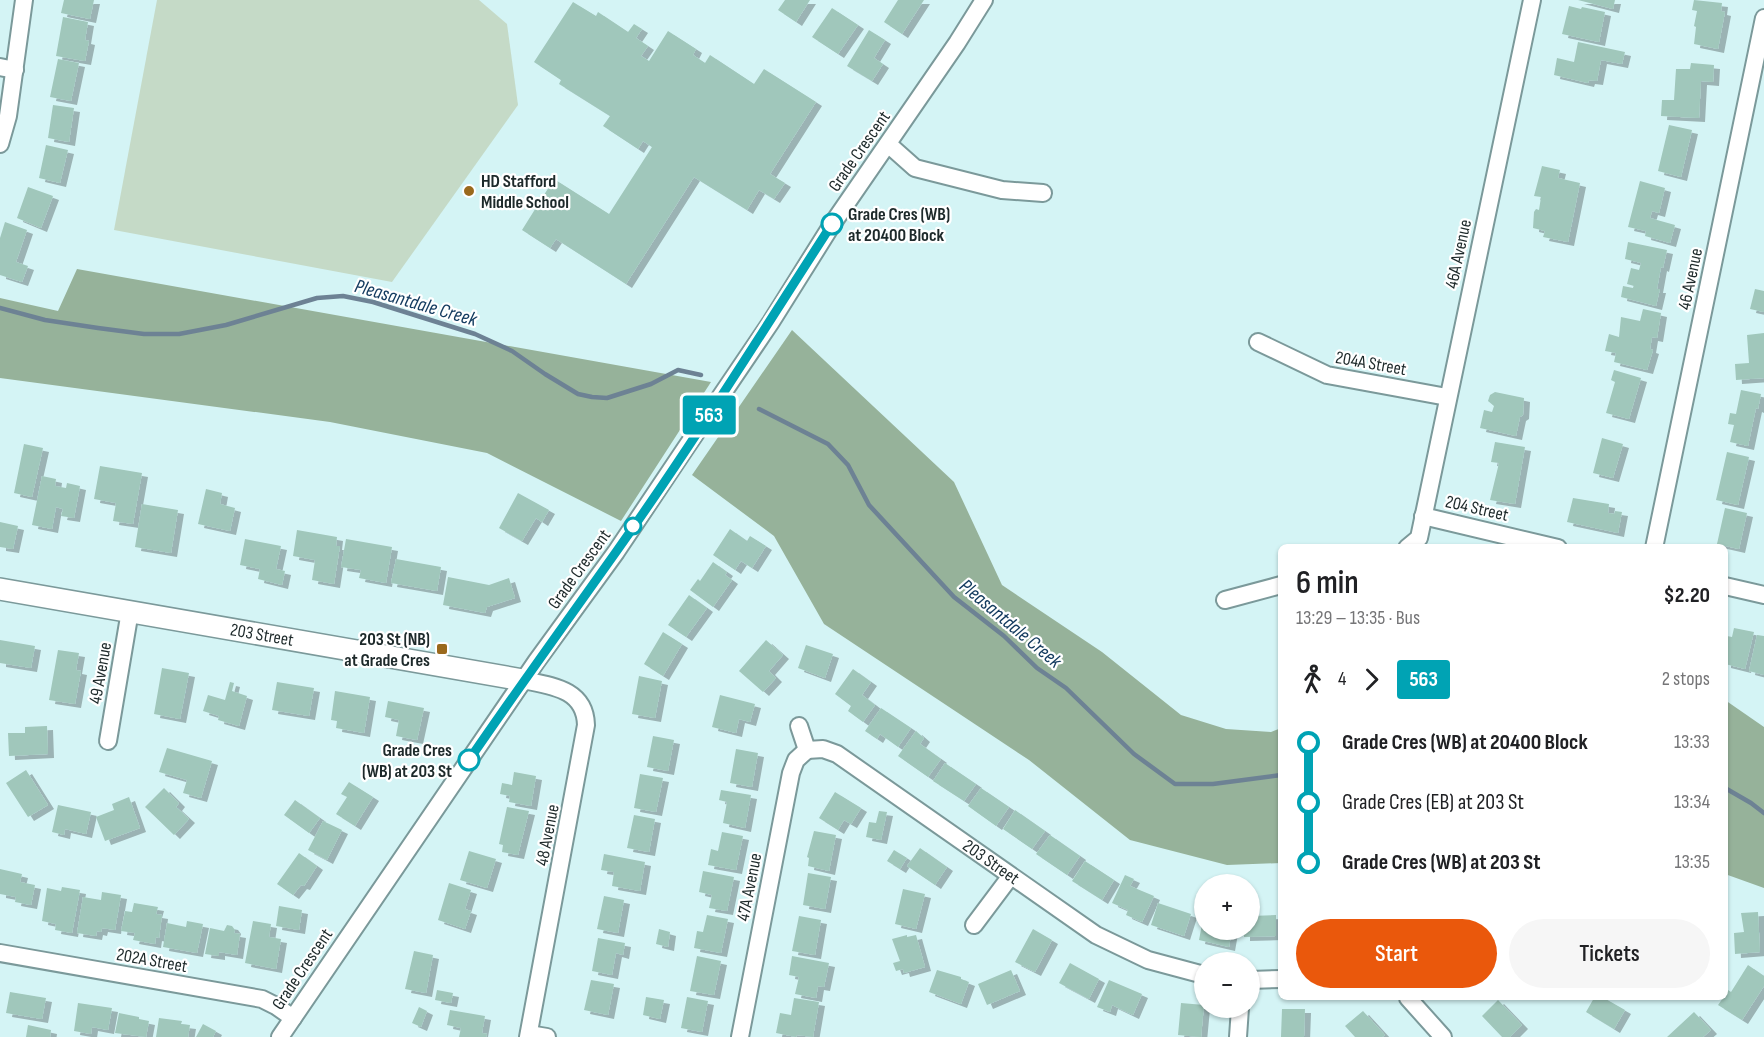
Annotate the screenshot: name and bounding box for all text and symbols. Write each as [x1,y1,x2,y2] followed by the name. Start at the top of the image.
[824,107,895,196] street label: Grade Crescent
[481,171,569,213] place label: HD Stafford Middle School
[462,184,476,198] marker: HD Stafford Middle School
[848,204,950,246] place label: Grade Cres (WB) at 20400 Block
[821,213,843,235] marker: Grade Cres (WB) at 20400 Block
[1441,218,1476,291] street label: 46A Avenue
[1674,246,1707,312] street label: 46 Avenue
[352,274,480,332] water label: Pleasantdale Creek
[1334,347,1408,380] street label: 204A Street
[674,396,744,434] line badge: 563
[695,403,723,428] text: 563
[1443,491,1511,526] street label: 204 Street
[624,517,642,535] unlabelled marker
[543,525,616,613] street label: Grade Crescent
[1296,563,1359,603] text: 6 min
[954,574,1067,674] water label: Pleasantdale Creek
[1664,582,1710,609] text: $2.20
[1296,606,1420,630] text: 13:29 – 13:35 · Bus
[229,619,296,651] street label: 203 Street
[344,629,430,671] place label: 203 St (NB) at Grade Cres
[85,641,116,706] street label: 49 Avenue
[435,642,449,656] marker: 203 St (NB) at Grade Cres
[1296,663,1329,696] icon: walk
[1355,663,1388,696] icon: forward
[1338,667,1346,691] text: 4
[1409,667,1438,692] text: 563
[1662,667,1710,691] text: 2 stops
[1342,729,1588,756] text: Grade Cres (WB) at 20400 Block
[1674,730,1710,754] text: 13:33
[362,740,452,782] place label: Grade Cres (WB) at 203 St
[458,749,480,771] marker: Grade Cres (WB) at 203 St
[1342,789,1524,816] text: Grade Cres (EB) at 203 St
[1674,790,1710,814] text: 13:34
[531,802,564,868] street label: 48 Avenue
[959,835,1024,889] street label: 203 Street
[1342,849,1540,876] text: Grade Cres (WB) at 203 St
[1674,850,1710,874] text: 13:35
[733,851,766,923] street label: 47A Avenue
[1194,874,1260,1018] map controls
[1194,874,1260,940] button: +
[1296,919,1497,988] button: Start
[1509,919,1710,988] button: Tickets
[268,924,338,1014] street label: Grade Crescent
[115,944,189,977] street label: 202A Street
[1194,952,1260,1018] button: −

